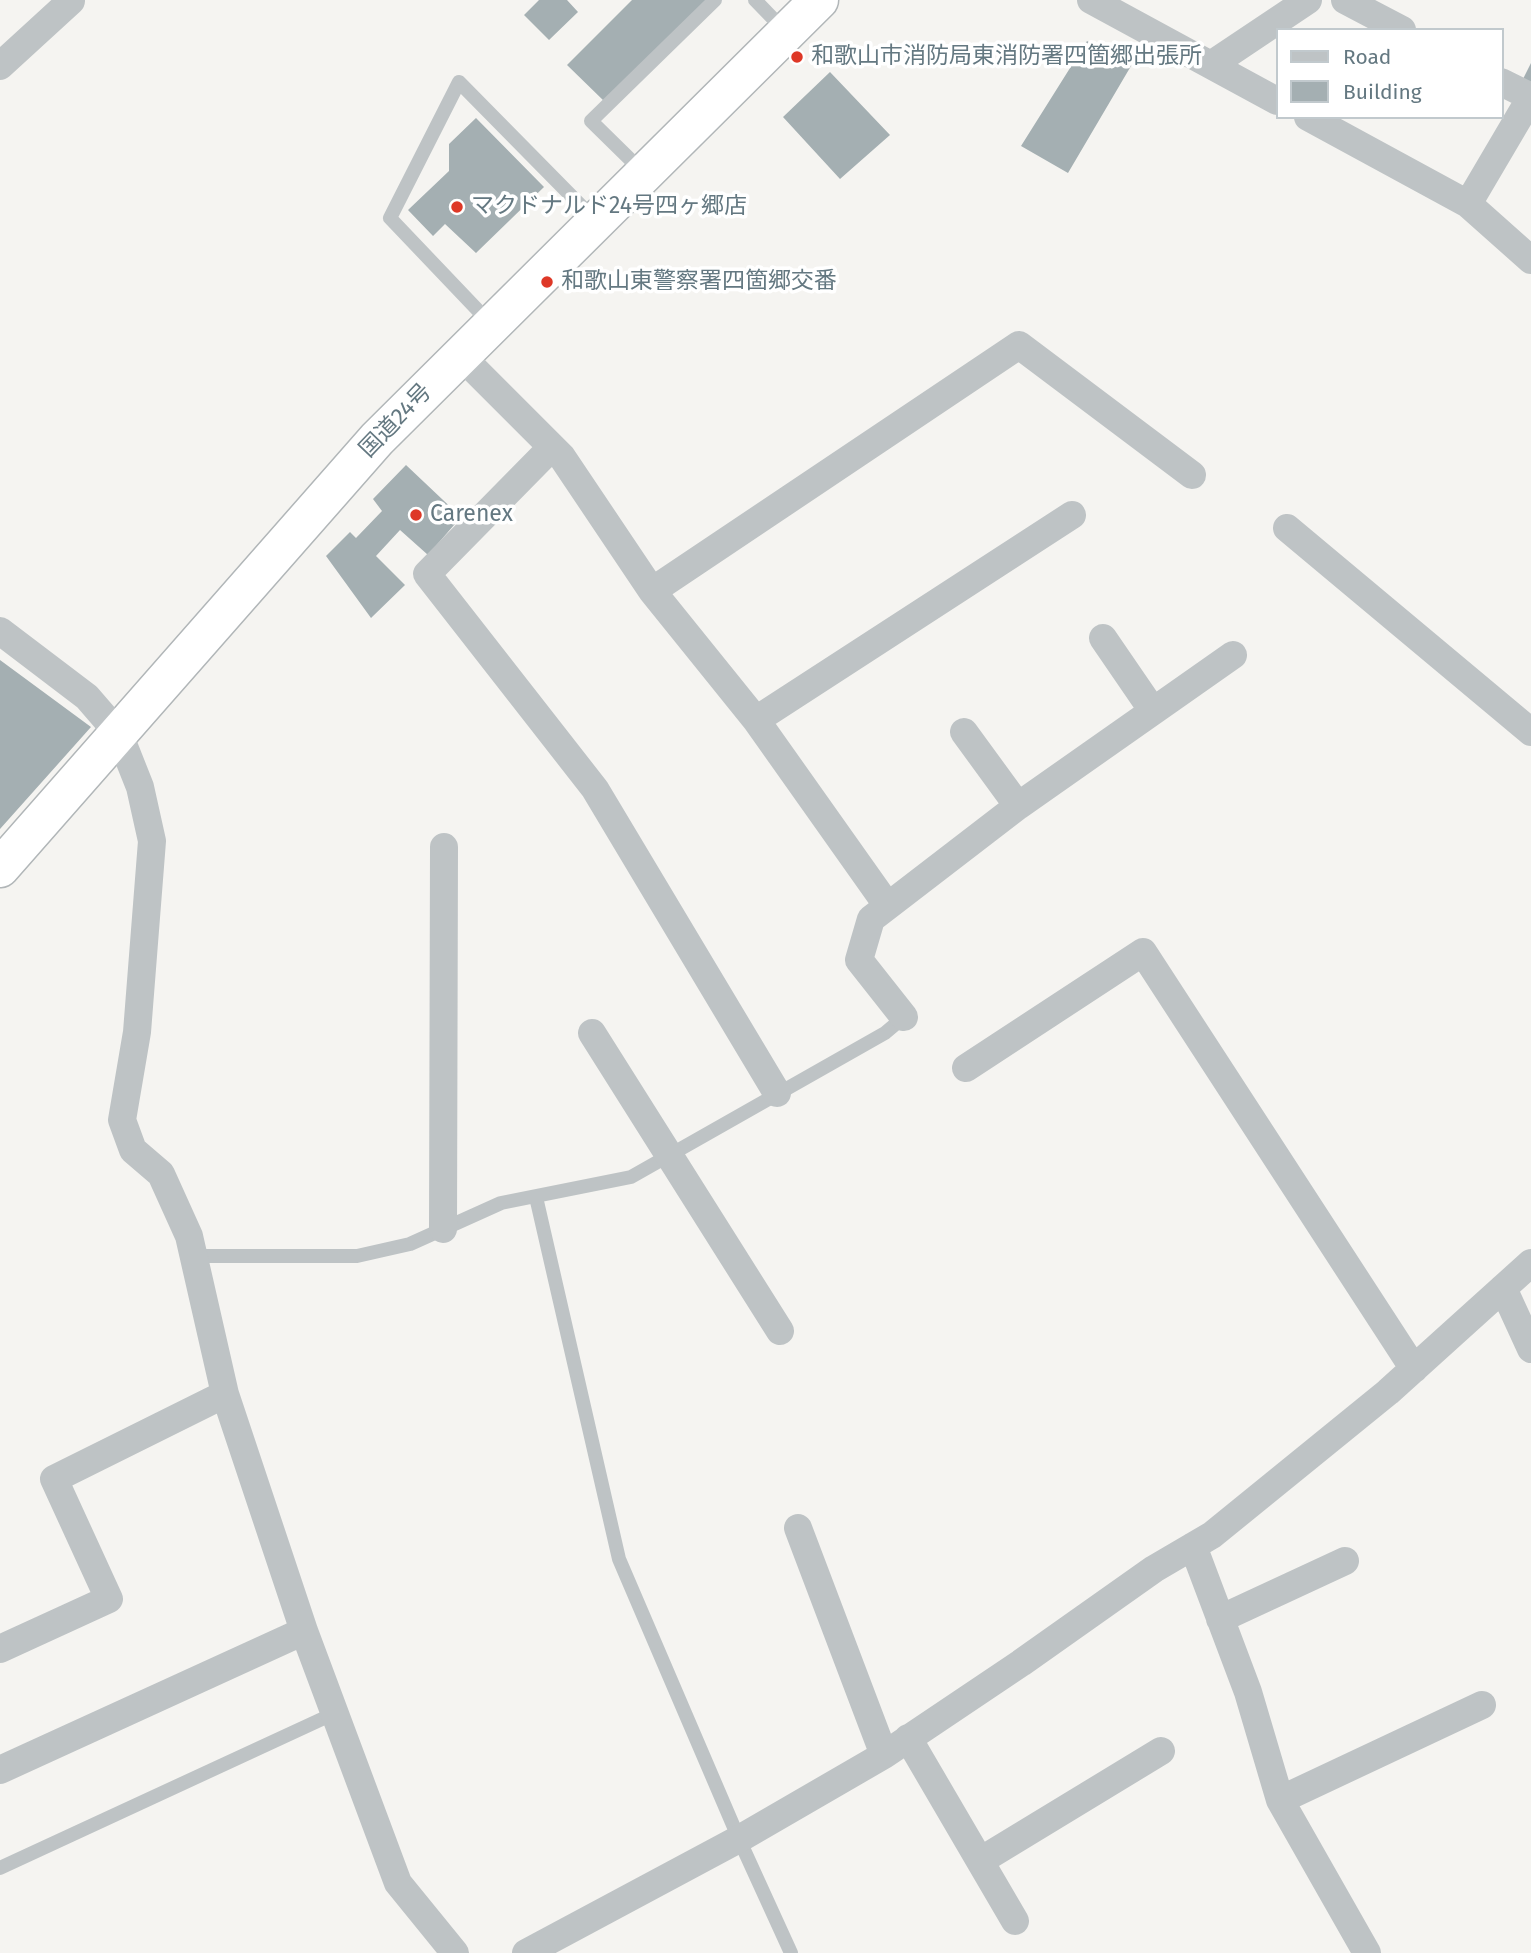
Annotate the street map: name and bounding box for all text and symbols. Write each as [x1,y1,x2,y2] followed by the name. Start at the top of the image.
[1276,28,1503,119] legend
[811,43,1202,71] place label: 和歌山市消防局東消防署四箇郷出張所
[1343,44,1391,70] text: Road
[789,49,805,65] marker: 和歌山市消防局東消防署四箇郷出張所
[1343,79,1422,105] text: Building
[471,193,747,221] place label: マクドナルド24号四ヶ郷店
[449,199,465,215] marker: マクドナルド24号四ヶ郷店
[561,268,837,296] place label: 和歌山東警察署四箇郷交番
[539,274,555,290] marker: 和歌山東警察署四箇郷交番
[354,378,438,464] street label: 国道24号
[430,501,513,529] place label: Carenex
[408,507,424,523] marker: Carenex

